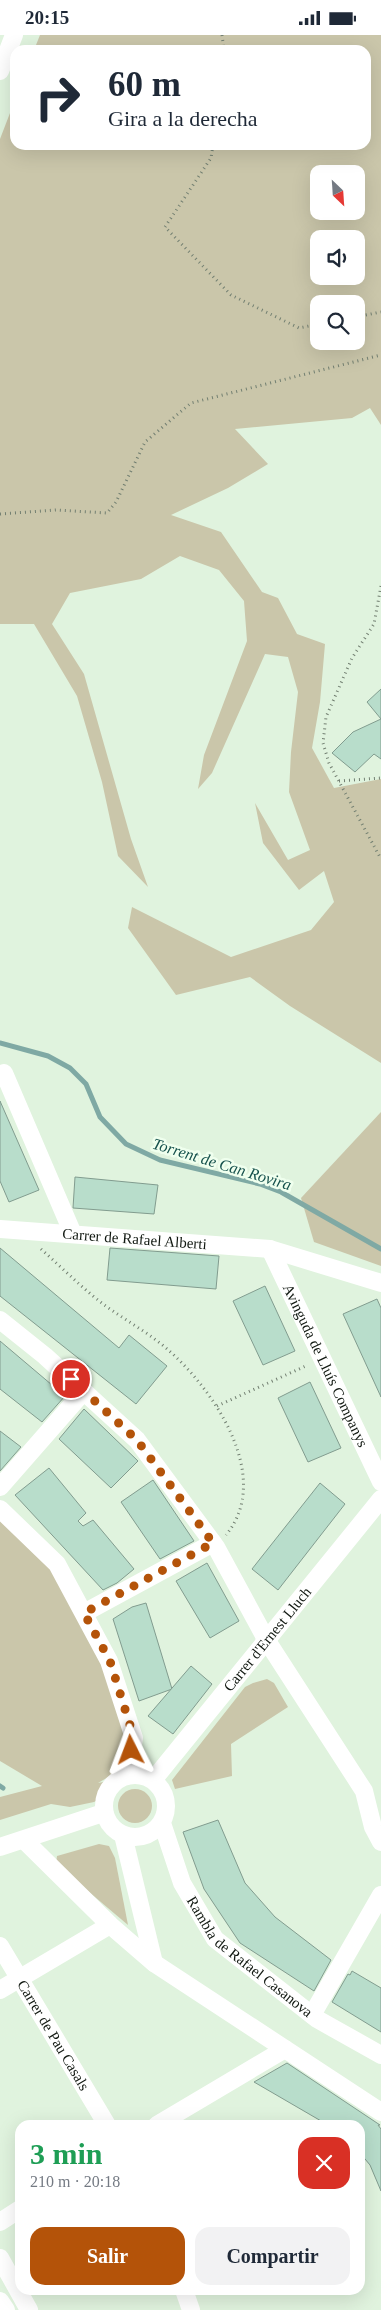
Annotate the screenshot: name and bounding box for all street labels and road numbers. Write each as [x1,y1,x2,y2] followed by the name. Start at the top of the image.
[62,1226,207,1252] street label: Carrer de Rafael Alberti
[280,1281,371,1450] street label: Avinguda de Lluís Companys
[220,1583,315,1694] street label: Carrer d'Ernest Lluch
[184,1894,316,2021] street label: Rambla de Rafael Casanova
[14,1977,93,2093] street label: Carrer de Pau Casals

